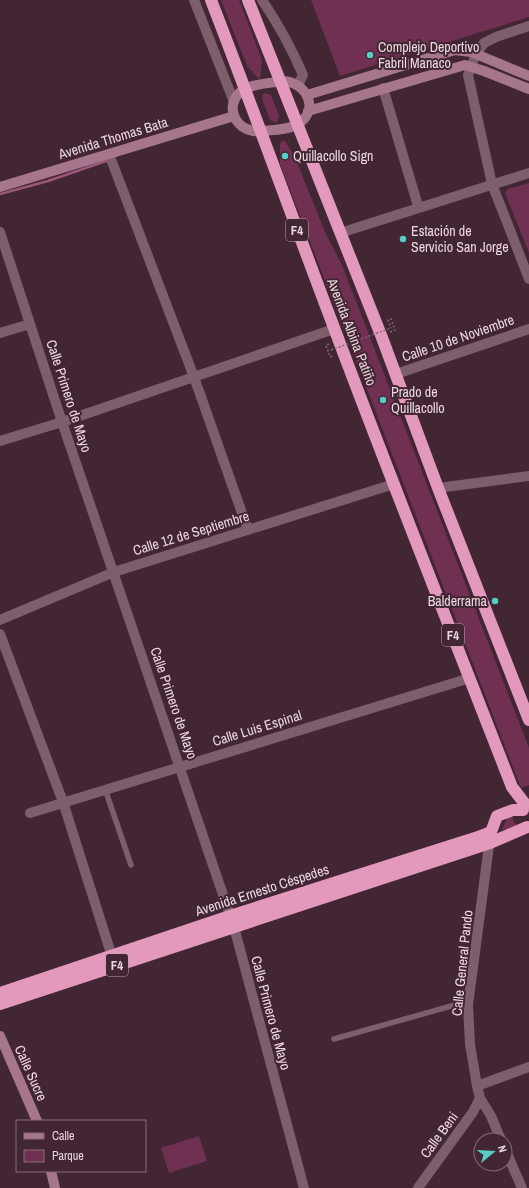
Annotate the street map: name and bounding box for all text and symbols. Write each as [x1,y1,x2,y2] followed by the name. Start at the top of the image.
[378,38,479,72] place label: Complejo Deportivo Fabril Manaco
[365,50,375,60] marker: Complejo Deportivo Fabril Manaco
[55,113,170,163] street label: Avenida Thomas Bata
[293,147,373,165] place label: Quillacollo Sign
[280,151,290,161] marker: Quillacollo Sign
[286,219,308,241] road number: F4
[411,222,509,256] place label: Estación de Servicio San Jorge
[398,234,408,244] marker: Estación de Servicio San Jorge
[323,275,381,388] street label: Avenida Albina Patiño
[400,310,516,366] street label: Calle 10 de Noviembre
[42,337,96,455] street label: Calle Primero de Mayo
[391,383,445,417] place label: Prado de Quillacollo
[378,395,388,405] marker: Prado de Quillacollo
[131,507,251,559] street label: Calle 12 de Septiembre
[428,592,488,610] place label: Balderrama
[490,596,500,606] marker: Balderrama
[442,624,464,646] road number: F4
[146,645,202,761] street label: Calle Primero de Mayo
[210,706,304,750] street label: Calle Luis Espinal
[192,860,331,920] street label: Avenida Ernesto Céspedes
[447,909,477,1017] street label: Calle General Pando
[106,954,128,976] road number: F4
[247,954,295,1072] street label: Calle Primero de Mayo
[11,1042,51,1104] street label: Calle Sucre
[416,1108,462,1162] street label: Calle Beni
[16,1120,146,1172] legend
[52,1128,74,1144] text: Calle
[473,1132,513,1172] north arrow
[495,1144,510,1154] text: N
[52,1148,84,1164] text: Parque

